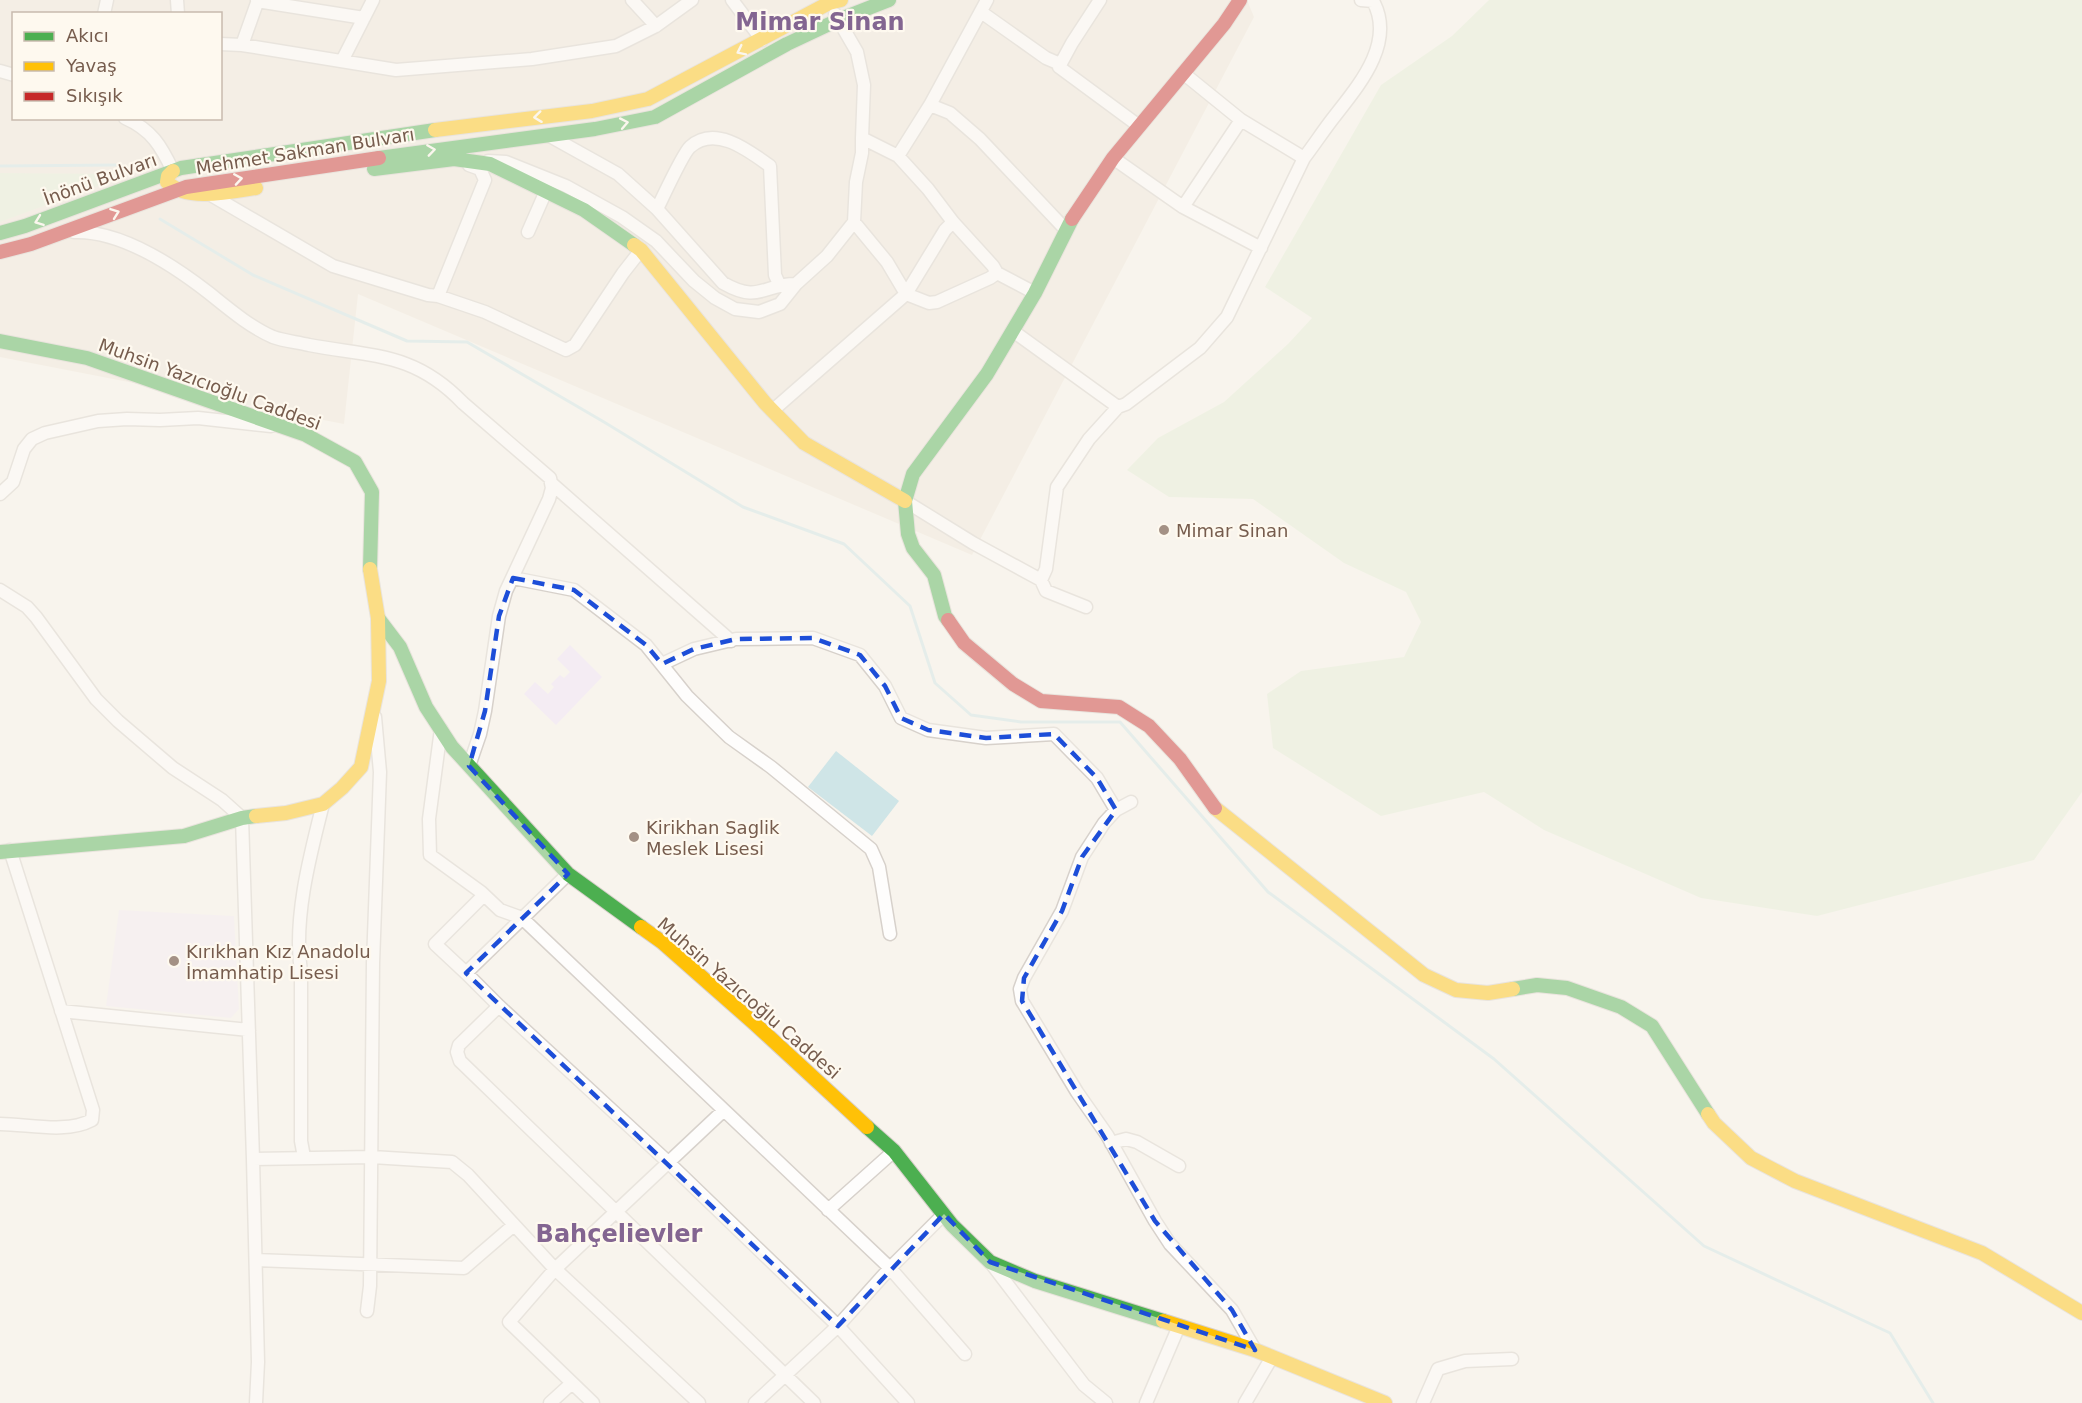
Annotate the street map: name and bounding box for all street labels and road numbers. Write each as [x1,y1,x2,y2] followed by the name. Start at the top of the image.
[194,123,416,179] street label: Mehmet Sakman Bulvarı
[40,149,160,209] street label: İnönü Bulvarı
[96,334,324,434] street label: Muhsin Yazıcıoğlu Caddesi
[653,913,845,1083] street label: Muhsin Yazıcıoğlu Caddesi

